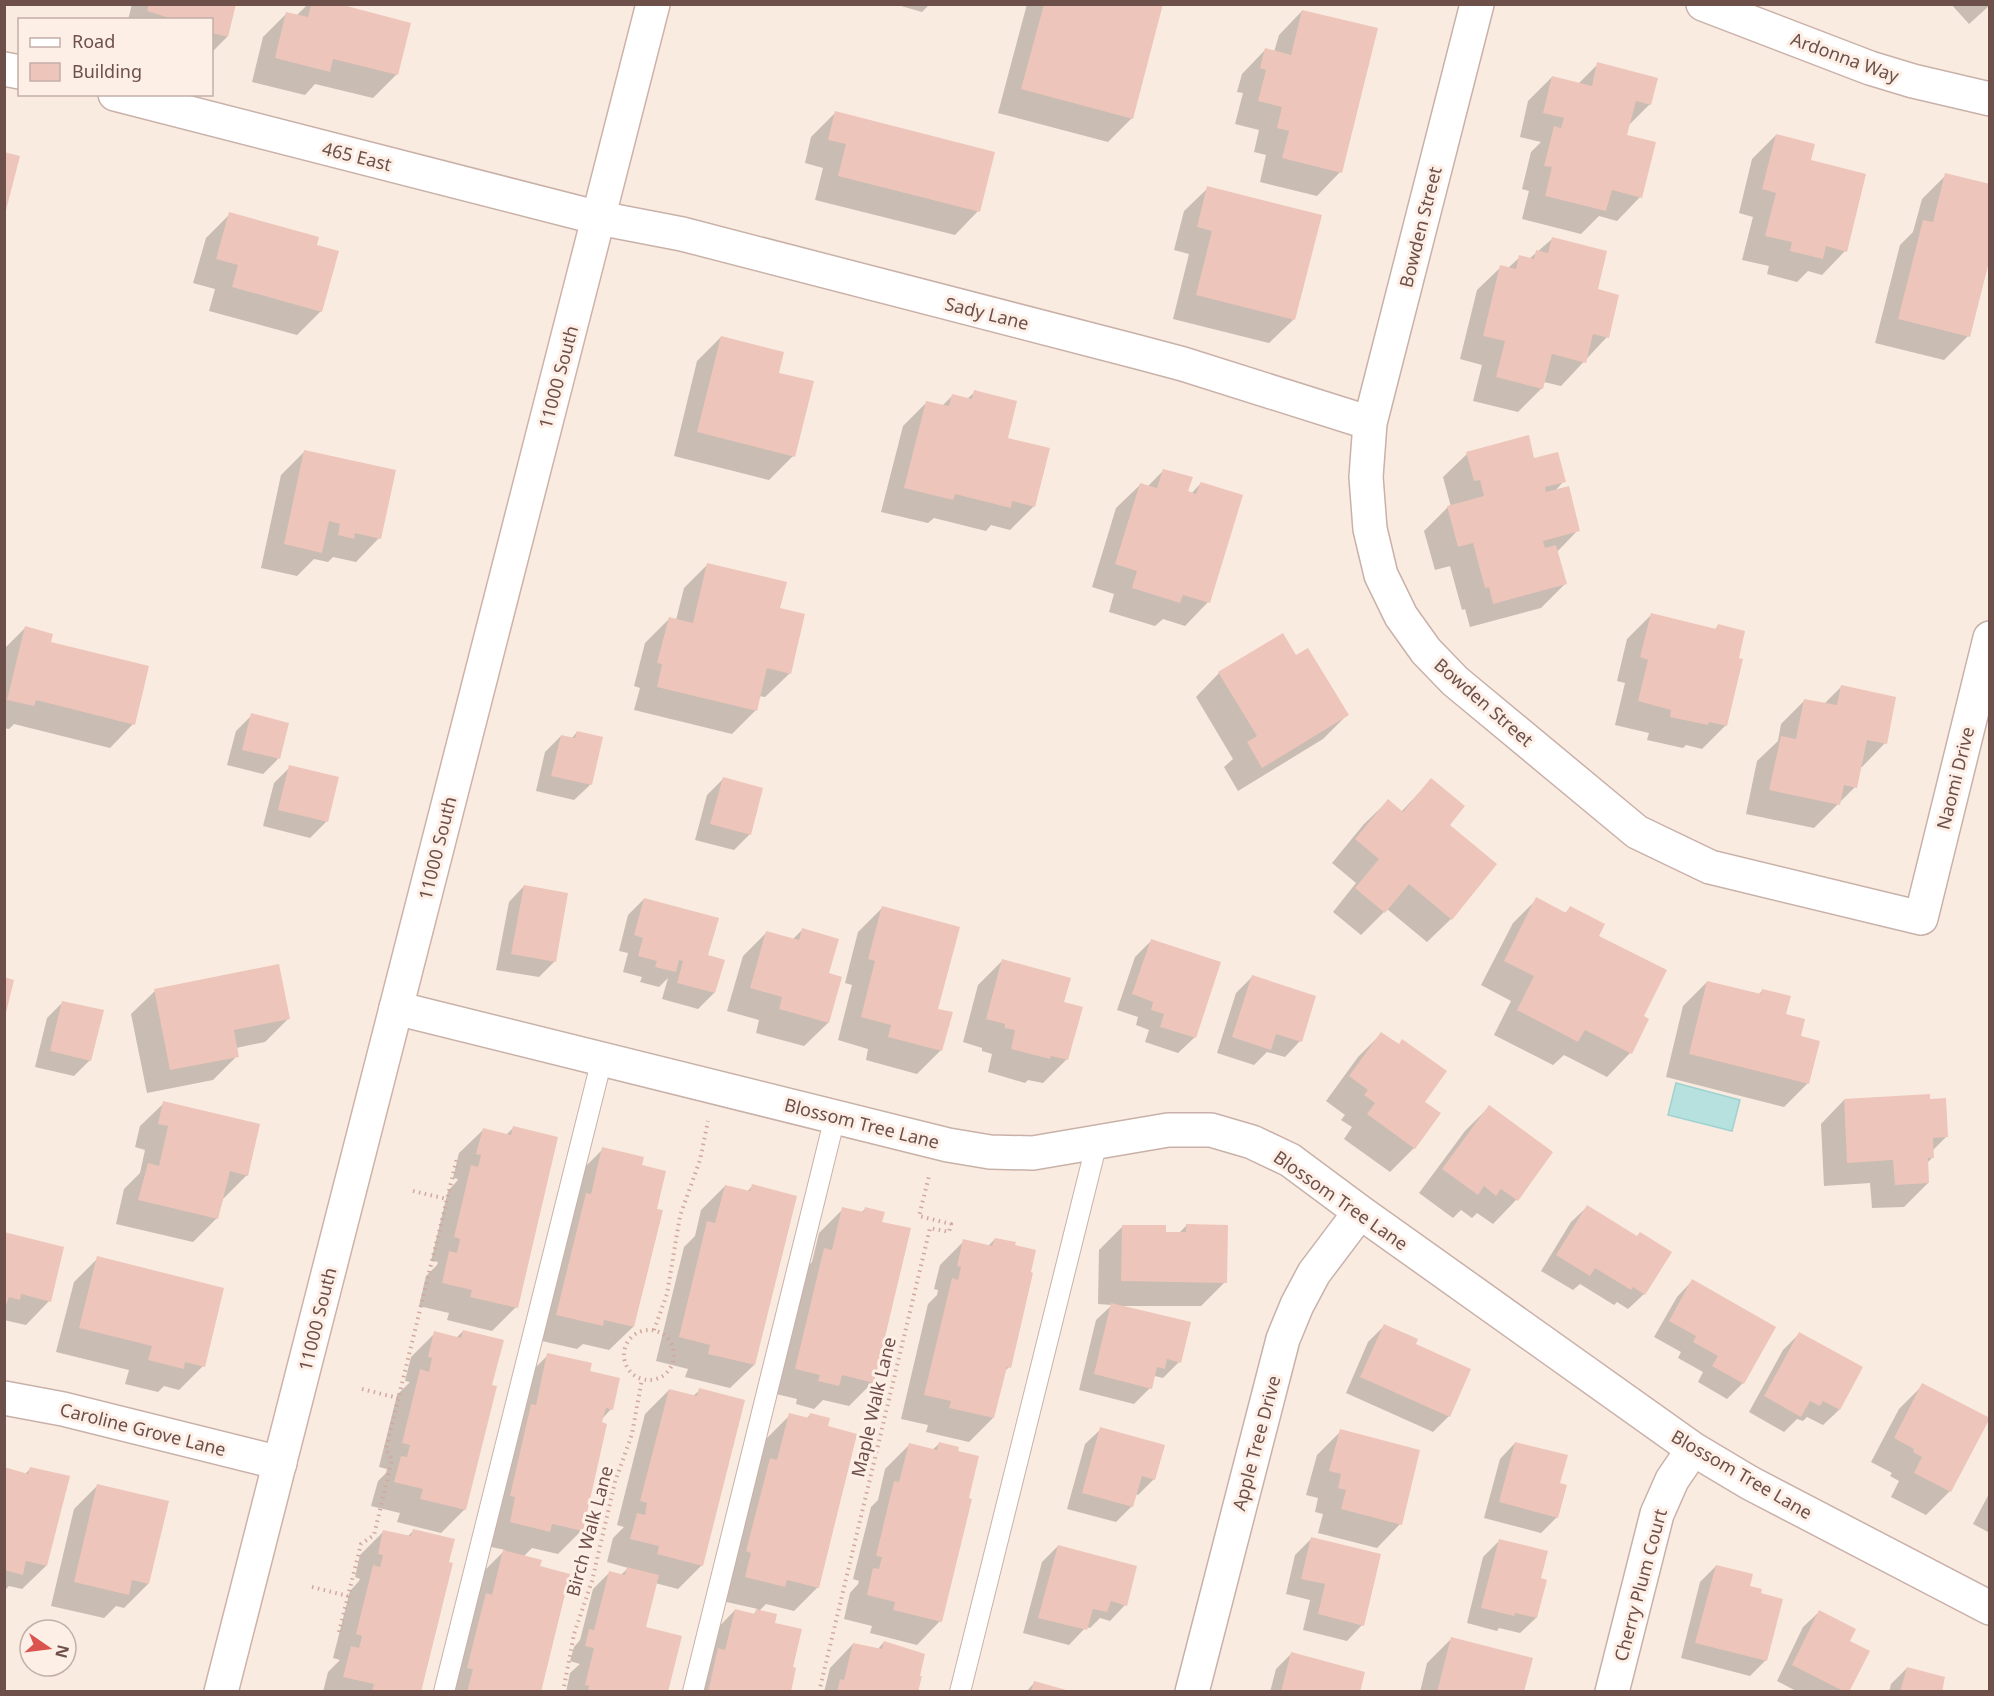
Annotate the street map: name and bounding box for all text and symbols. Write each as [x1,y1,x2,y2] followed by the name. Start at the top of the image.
[18,18,213,96] legend
[1788,26,1903,88] street label: Ardonna Way
[72,29,115,53] text: Road
[72,59,142,83] text: Building
[320,136,395,176] street label: 465 East
[1393,164,1447,290] street label: Bowden Street
[943,291,1031,335] street label: Sady Lane
[533,323,583,431] street label: 11000 South
[1429,652,1539,752] street label: Bowden Street
[1931,724,1979,832] street label: Naomi Drive
[413,794,461,902] street label: 11000 South
[782,1092,942,1154] street label: Blossom Tree Lane
[1269,1145,1413,1255] street label: Blossom Tree Lane
[293,1265,341,1373] street label: 11000 South
[845,1335,901,1479] street label: Maple Walk Lane
[1226,1373,1286,1513] street label: Apple Tree Drive
[58,1397,228,1461] street label: Caroline Grove Lane
[1667,1424,1817,1524] street label: Blossom Tree Lane
[560,1463,618,1599] street label: Birch Walk Lane
[1608,1506,1672,1664] street label: Cherry Plum Court
[18,1618,78,1678] north arrow
[50,1643,75,1661] text: N

